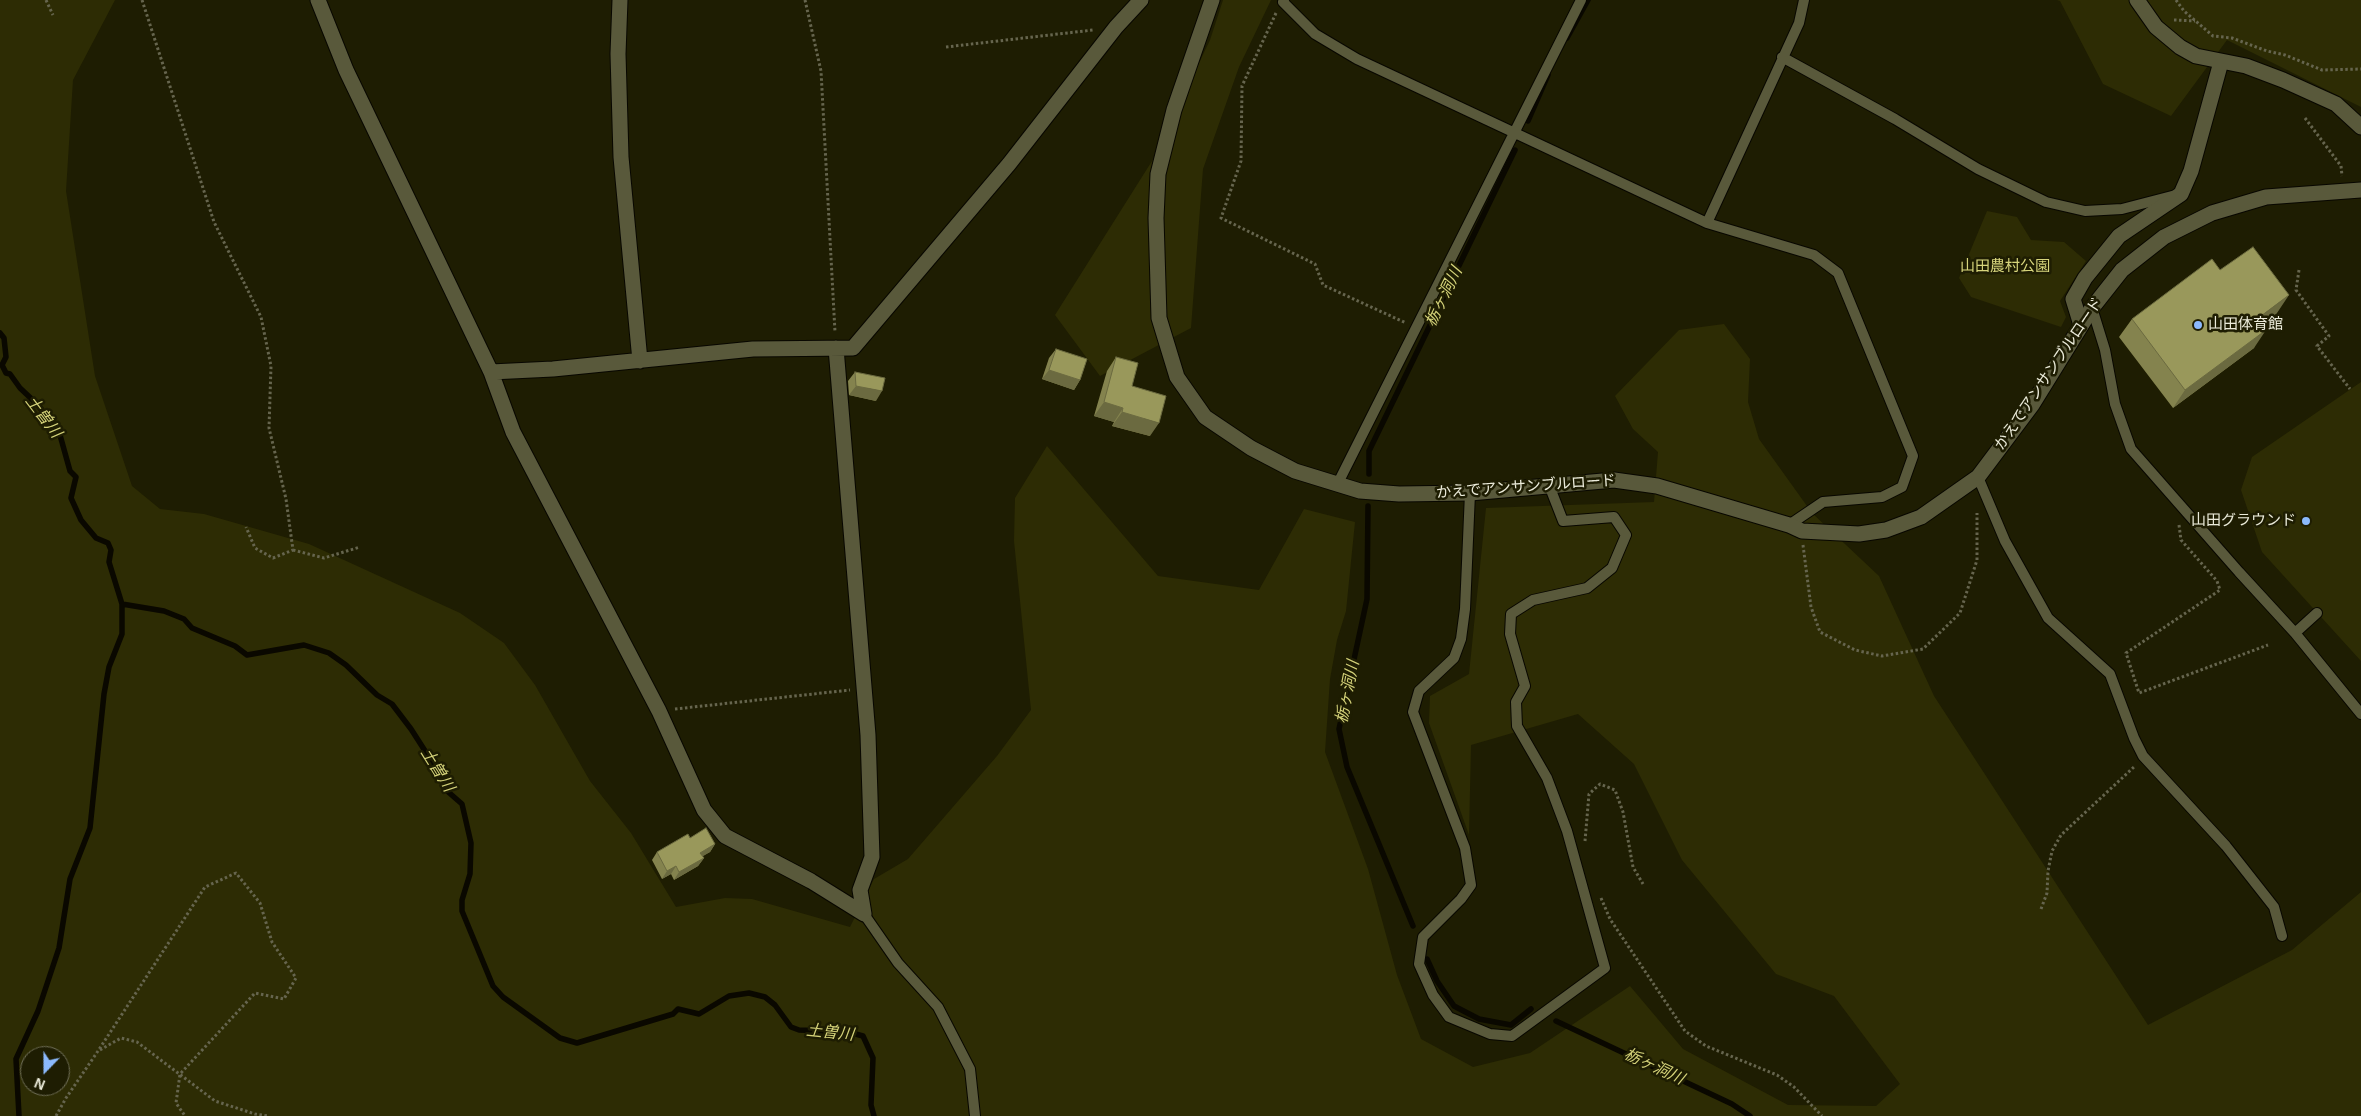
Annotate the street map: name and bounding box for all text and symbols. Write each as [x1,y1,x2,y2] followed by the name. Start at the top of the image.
[1960,258,2050,276] park label: 山田農村公園
[1421,264,1467,330] water label: 栃ヶ洞川
[1991,294,2107,454] street label: かえでアンサンブルロード
[2208,316,2283,334] place label: 山田体育館
[2192,319,2204,331] marker: 山田体育館
[21,392,65,442] water label: 土曽川
[1436,472,1616,502] street label: かえでアンサンブルロード
[2191,512,2296,530] place label: 山田グラウンド
[2300,515,2312,527] marker: 山田グラウンド
[1332,659,1364,725] water label: 栃ヶ洞川
[416,745,458,795] water label: 土曽川
[805,1021,855,1045] water label: 土曽川
[1621,1045,1687,1089] water label: 栃ヶ洞川
[20,1046,70,1096] north arrow
[32,1075,47,1093] text: N

